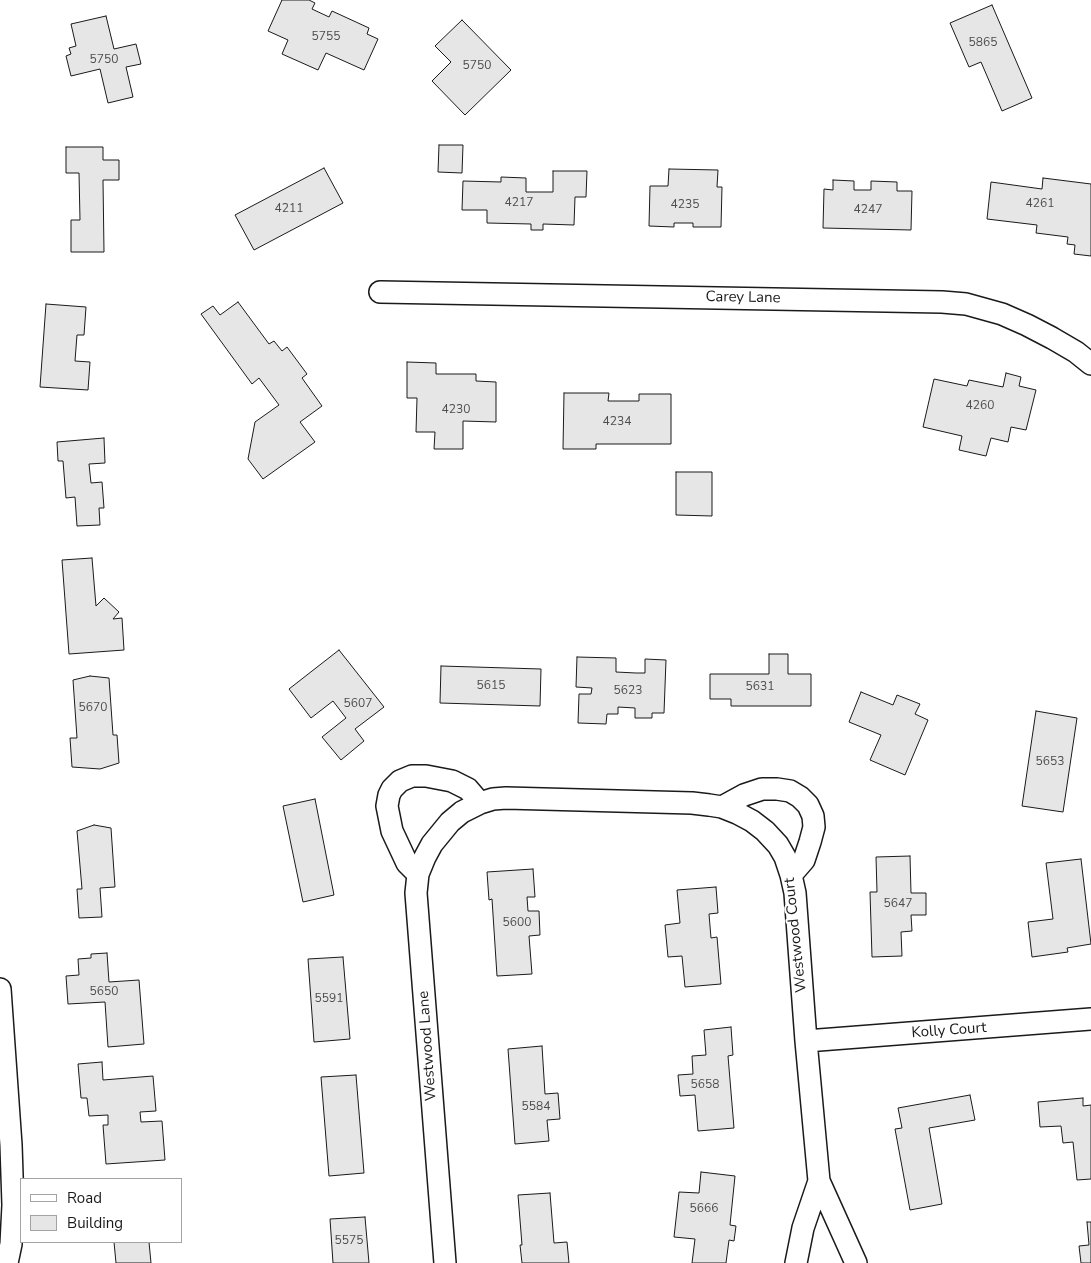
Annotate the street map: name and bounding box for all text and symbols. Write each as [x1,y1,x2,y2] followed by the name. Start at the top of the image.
[312,30,340,44] house number: 5755
[969,36,997,50] house number: 5865
[90,53,118,67] house number: 5750
[463,59,491,73] house number: 5750
[505,196,533,210] house number: 4217
[1026,197,1054,211] house number: 4261
[671,198,699,212] house number: 4235
[275,202,303,216] house number: 4211
[854,203,882,217] house number: 4247
[705,288,781,308] street label: Carey Lane
[966,399,994,413] house number: 4260
[442,403,470,417] house number: 4230
[603,415,631,429] house number: 4234
[477,679,505,693] house number: 5615
[746,680,774,694] house number: 5631
[614,684,642,698] house number: 5623
[344,697,372,711] house number: 5607
[79,701,107,715] house number: 5670
[1036,755,1064,769] house number: 5653
[781,877,811,993] street label: Westwood Court
[884,897,912,911] house number: 5647
[503,916,531,930] house number: 5600
[90,985,118,999] house number: 5650
[415,990,441,1102] street label: Westwood Lane
[315,992,343,1006] house number: 5591
[911,1019,987,1043] street label: Kolly Court
[691,1078,719,1092] house number: 5658
[522,1100,550,1114] house number: 5584
[20,1178,182,1243] legend
[67,1188,102,1208] text: Road
[690,1202,718,1216] house number: 5666
[67,1213,123,1233] text: Building
[335,1234,363,1248] house number: 5575

